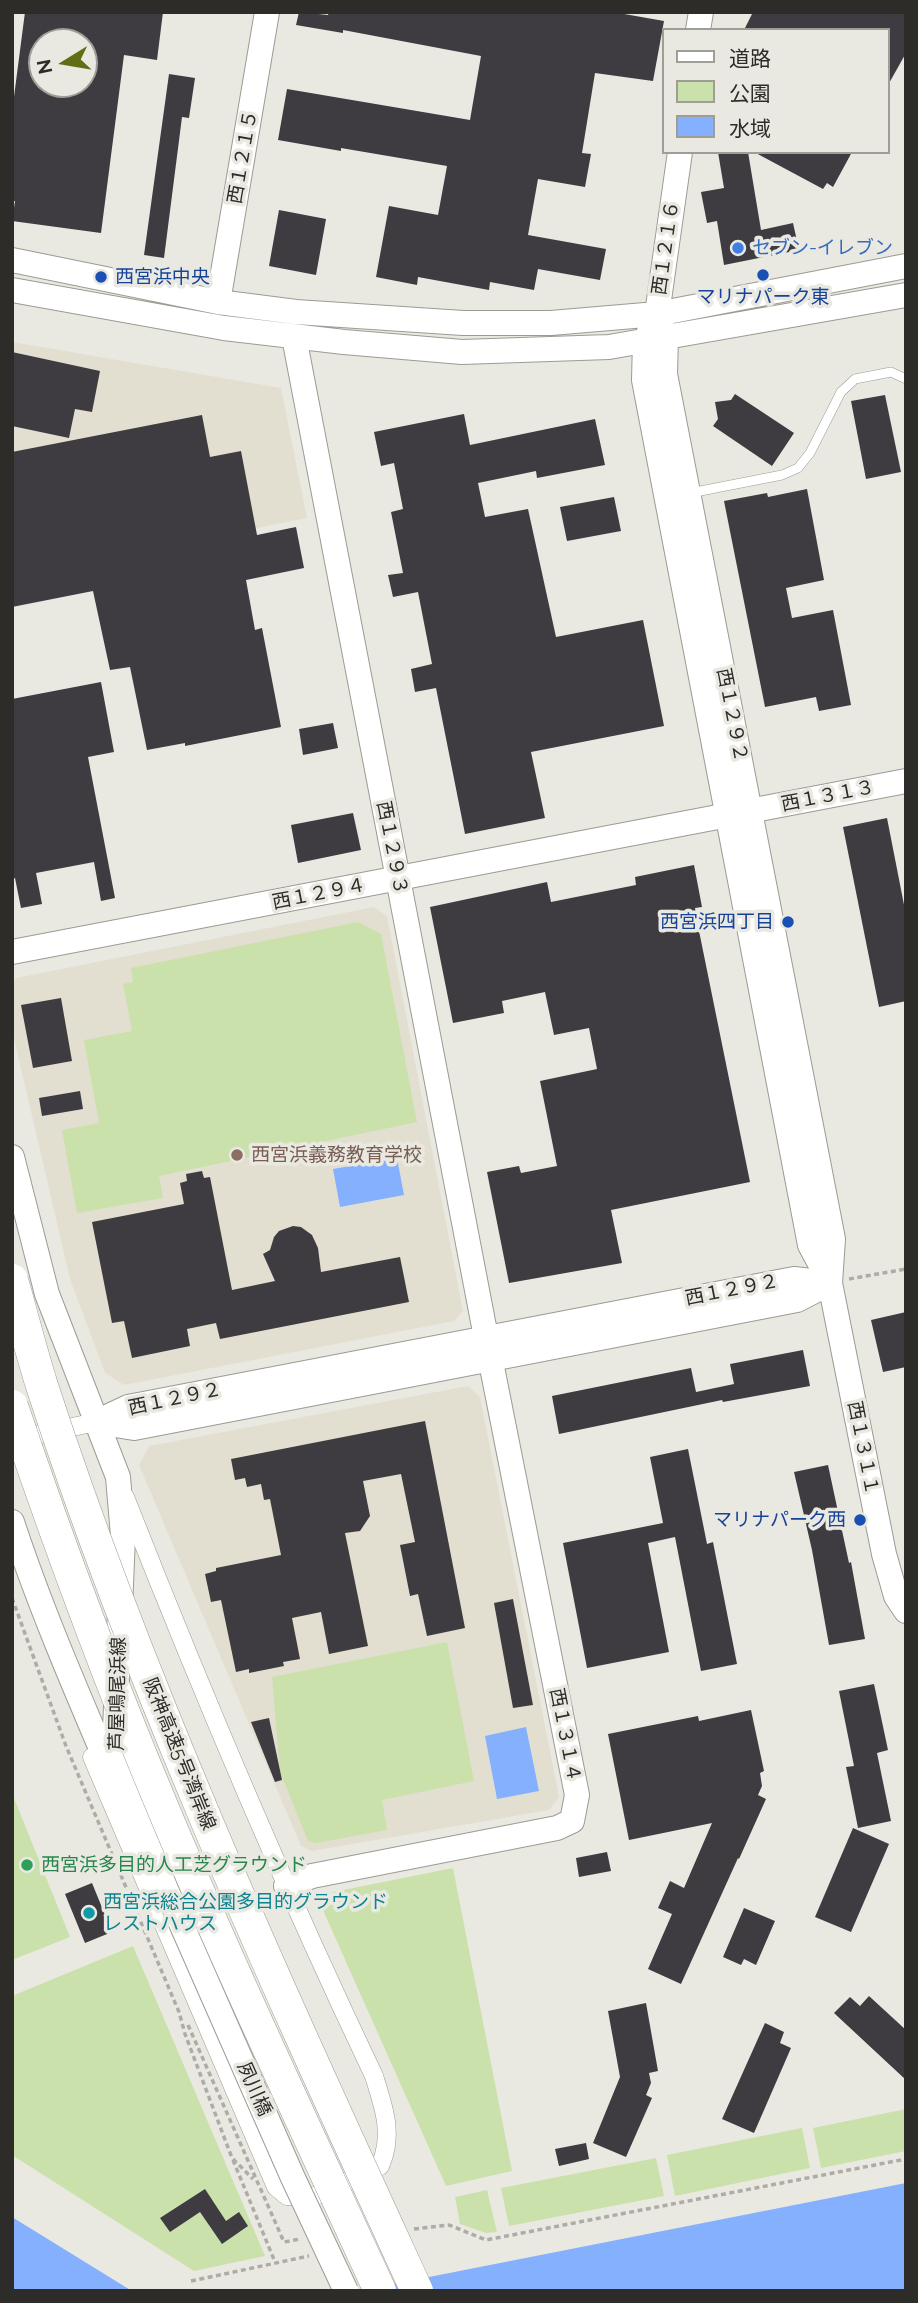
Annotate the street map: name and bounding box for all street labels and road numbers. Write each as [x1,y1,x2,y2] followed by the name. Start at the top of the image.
[224,108,262,206] street label: 西１２１５
[648,199,684,297] street label: 西１２１６
[712,666,752,764] street label: 西１２９２
[779,776,877,816] street label: 西１３１３
[372,799,412,897] street label: 西１２９３
[270,874,368,914] street label: 西１２９４
[683,1270,781,1310] street label: 西１２９２
[126,1378,224,1420] street label: 西１２９２
[843,1399,883,1497] street label: 西１３１１
[106,1637,130,1751] street label: 芦屋鳴尾浜線
[138,1674,220,1834] street label: 阪神高速5号湾岸線
[545,1686,585,1784] street label: 西１３１４
[232,2058,276,2120] street label: 夙川橋

